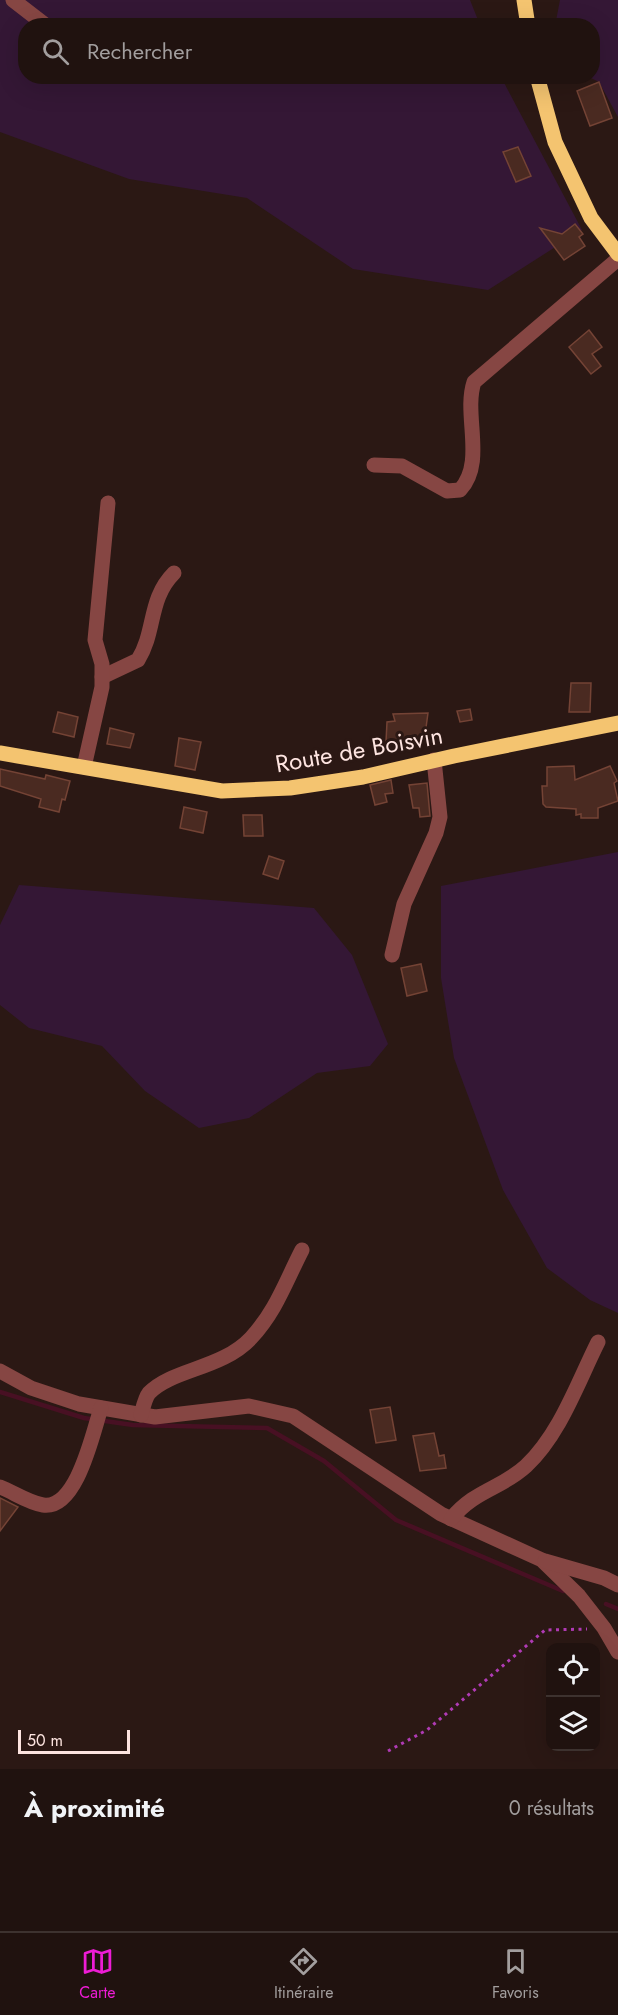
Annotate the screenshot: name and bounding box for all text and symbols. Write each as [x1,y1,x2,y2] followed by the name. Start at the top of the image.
[18,18,600,84] search box
[39,35,72,68] icon: search
[87,35,192,67] text: Rechercher
[272,718,445,781] street label: Route de Boisvin
[546,1643,600,1751] map controls
[546,1643,600,1697] button: locate
[546,1697,600,1751] button: layers
[18,1727,130,1754] scale bar
[27,1729,63,1752] text: 50 m
[24,1789,165,1827] text: À proximité
[509,1794,594,1823] text: 0 résultats
[79,1945,115,2004] tab: Carte
[274,1945,333,2004] tab: Itinéraire
[492,1945,539,2004] tab: Favoris

